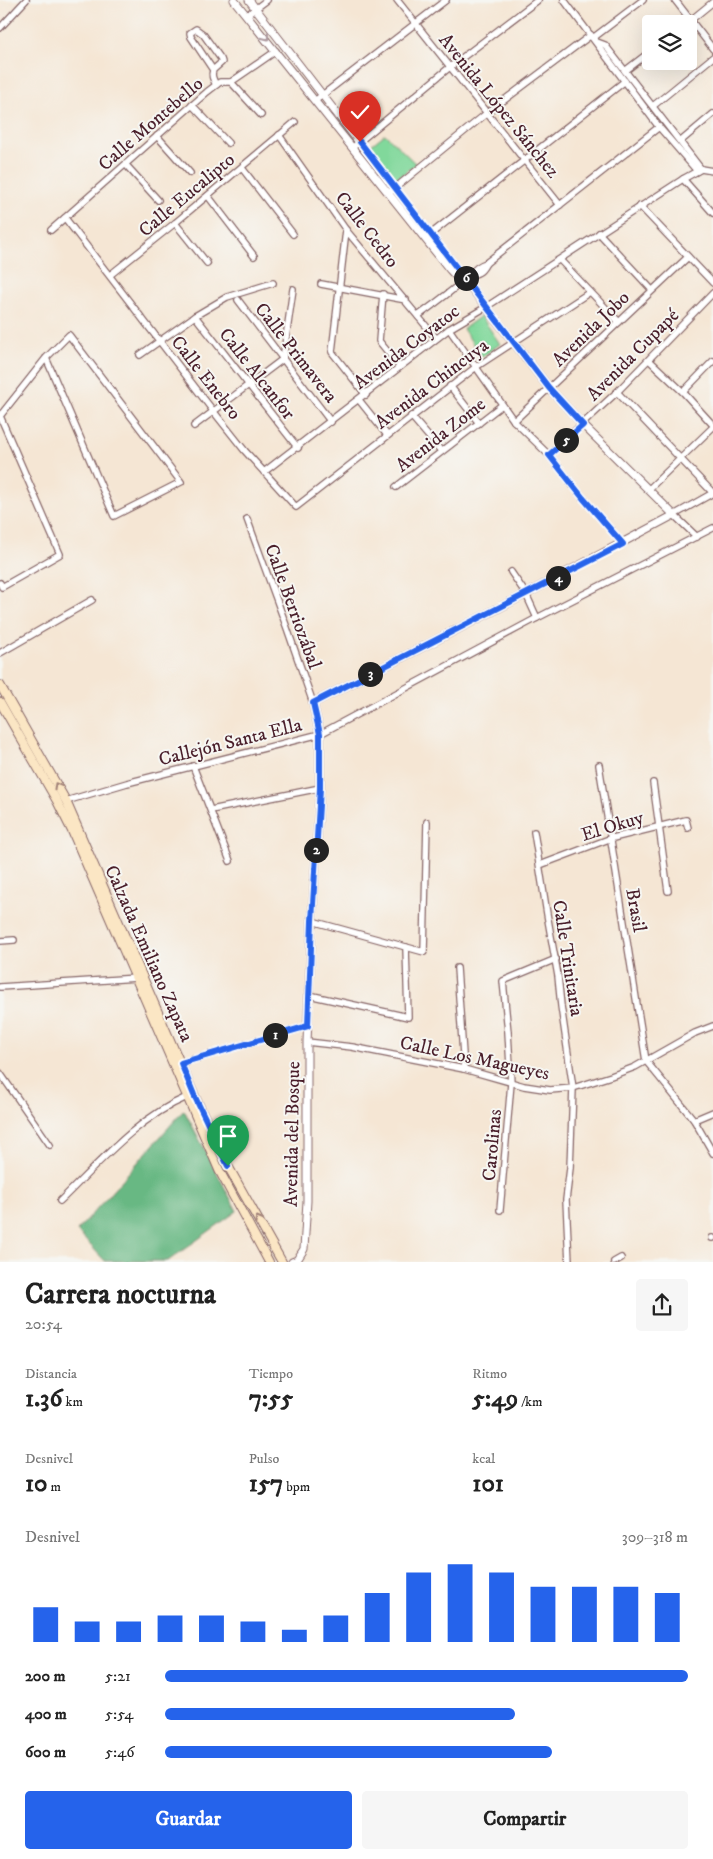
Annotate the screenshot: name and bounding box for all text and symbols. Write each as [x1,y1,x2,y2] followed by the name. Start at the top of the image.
[642,15,697,70] map controls
[642,15,697,70] button: layers
[434,29,564,183] street label: Avenida López Sánchez
[260,32,269,41] one-way arrow
[94,72,208,176] street label: Calle Montebello
[339,91,381,142] pin
[346,98,374,126] icon: check
[134,148,240,242] street label: Calle Eucalipto
[330,187,404,273] street label: Calle Cedro
[454,266,478,290] pin: 6
[463,269,470,287] text: 6
[547,286,635,372] street label: Avenida Jobo
[250,298,342,408] street label: Calle Primavera
[349,300,464,395] street label: Avenida Coyatoc
[582,304,684,406] street label: Avenida Cupapé
[214,323,300,424] street label: Calle Alcanfor
[166,331,246,425] street label: Calle Enebro
[371,334,493,434] street label: Avenida Chincuya
[391,393,491,477] street label: Avenida Zome
[554,428,578,452] pin: 5
[563,431,570,449] text: 5
[259,541,326,672] street label: Calle Berriozábal
[546,566,570,590] pin: 4
[554,569,563,587] text: 4
[358,662,382,686] pin: 3
[368,665,373,683] text: 3
[156,714,304,771] street label: Callejón Santa Ella
[54,782,64,791] one-way arrow
[578,806,647,847] street label: El Okuy
[304,838,328,862] pin: 2
[313,841,320,859] text: 2
[99,862,198,1045] street label: Calzada Emiliano Zapata
[620,887,651,934] street label: Brasil
[547,898,588,1018] street label: Calle Trinitaria
[262,1022,288,1048] pin: 1
[273,1026,278,1044] text: 1
[398,1031,552,1086] street label: Calle Los Magueyes
[280,1061,306,1207] street label: Avenida del Bosque
[478,1108,507,1182] street label: Carolinas
[207,1115,249,1166] pin
[214,1122,242,1150] icon: arrive
[254,1215,264,1224] one-way arrow
[25,1277,216,1312] text: Carrera nocturna
[636,1279,688,1331] button: share
[25,1314,62,1334] text: 20:54
[25,1365,77,1383] text: Distancia
[249,1365,293,1383] text: Tiempo
[472,1365,507,1383] text: Ritmo
[25,1383,62,1414] text: 1.36
[249,1383,293,1414] text: 7:55
[472,1383,518,1414] text: 5:49
[62,1393,83,1411] text: km
[518,1393,542,1411] text: /km
[25,1450,73,1468] text: Desnivel
[249,1450,279,1468] text: Pulso
[472,1450,495,1468] text: kcal
[25,1468,48,1499] text: 10
[249,1468,283,1499] text: 157
[472,1468,504,1499] text: 101
[48,1478,61,1496] text: m
[283,1478,310,1496] text: bpm
[25,1527,80,1547] text: Desnivel
[622,1527,688,1547] text: 309–318 m
[25,1666,66,1686] text: 200 m
[105,1666,131,1686] text: 5:21
[25,1704,67,1724] text: 400 m
[105,1704,133,1724] text: 5:54
[25,1742,66,1762] text: 600 m
[105,1742,135,1762] text: 5:46
[25,1791,352,1849] button: Guardar
[362,1791,688,1849] button: Compartir

